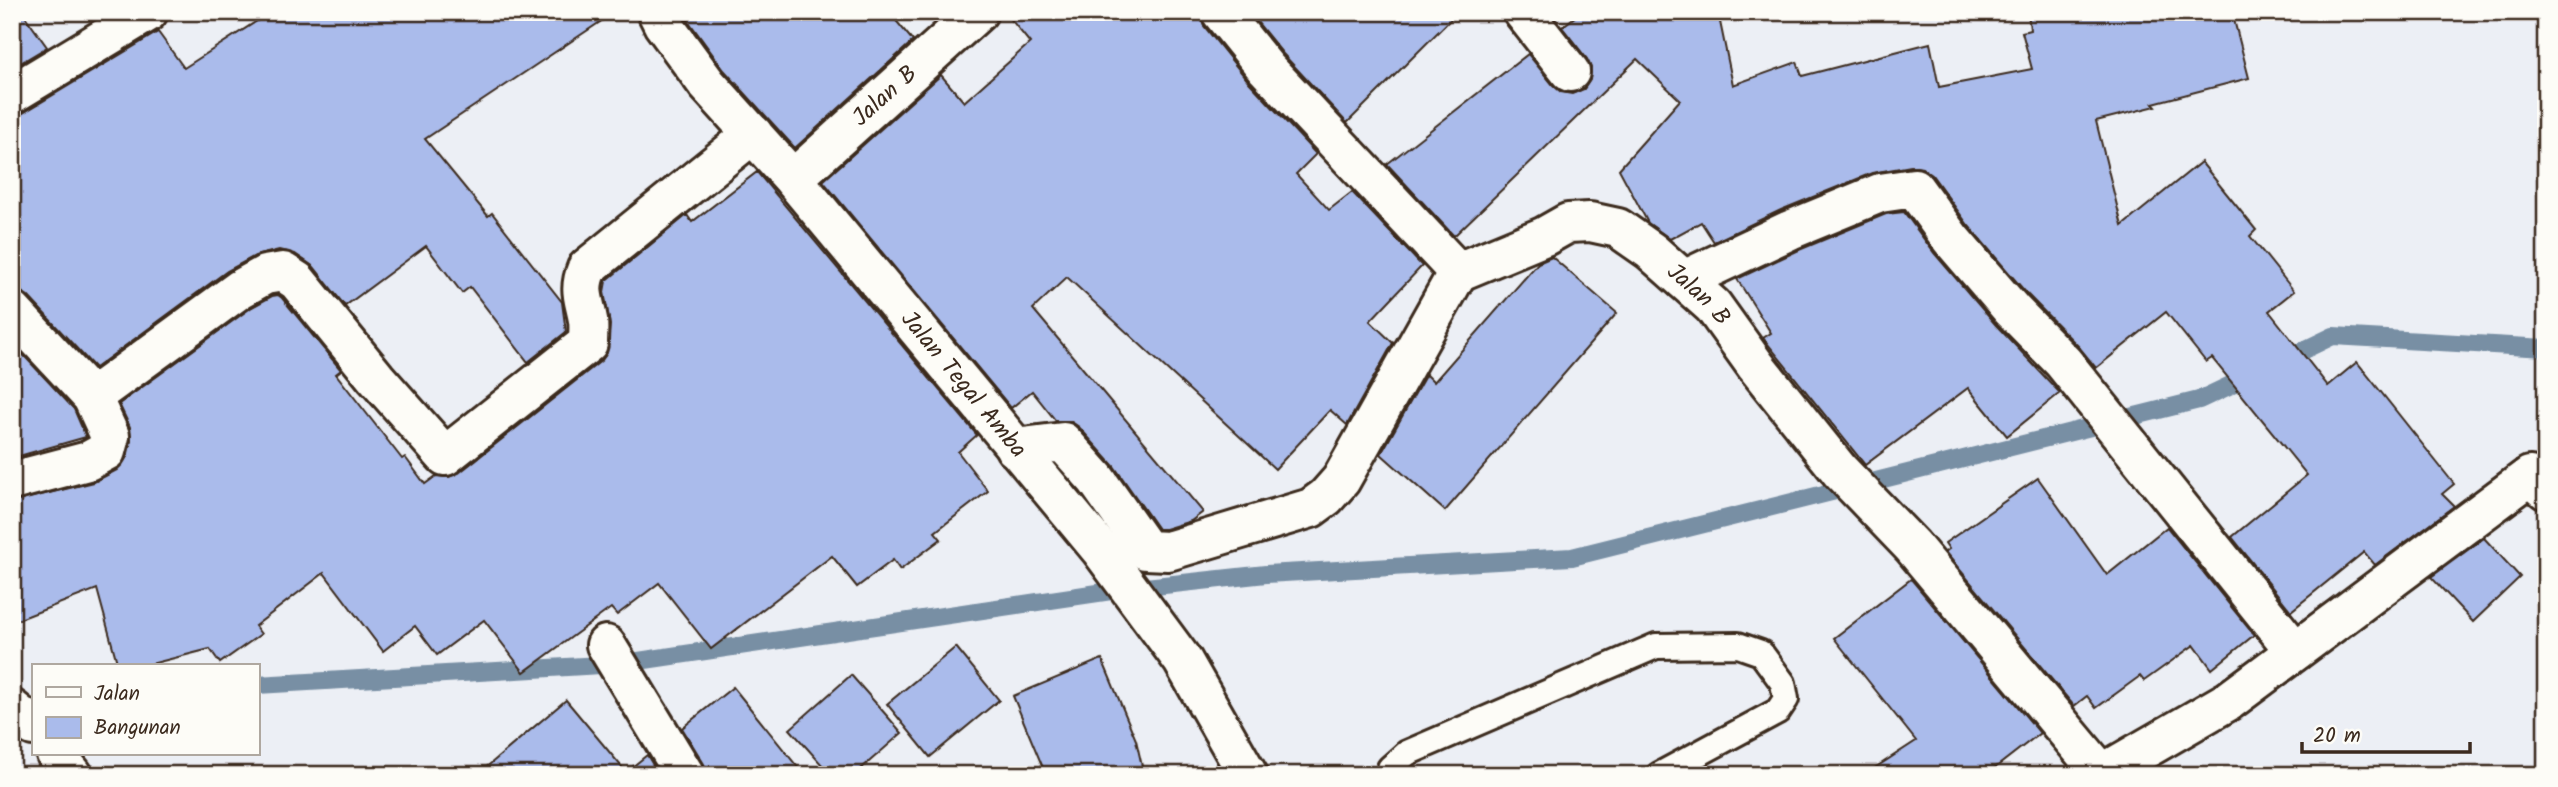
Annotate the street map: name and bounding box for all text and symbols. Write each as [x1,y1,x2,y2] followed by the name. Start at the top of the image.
[843,56,927,136] street label: Jalan B
[1657,254,1741,334] street label: Jalan B
[891,302,1036,467] street label: Jalan Tegal Amba
[32,664,259,756] legend
[94,678,140,711] text: Jalan
[2302,710,2470,754] scale bar
[94,712,181,745] text: Bangunan
[2313,720,2361,753] text: 20 m

